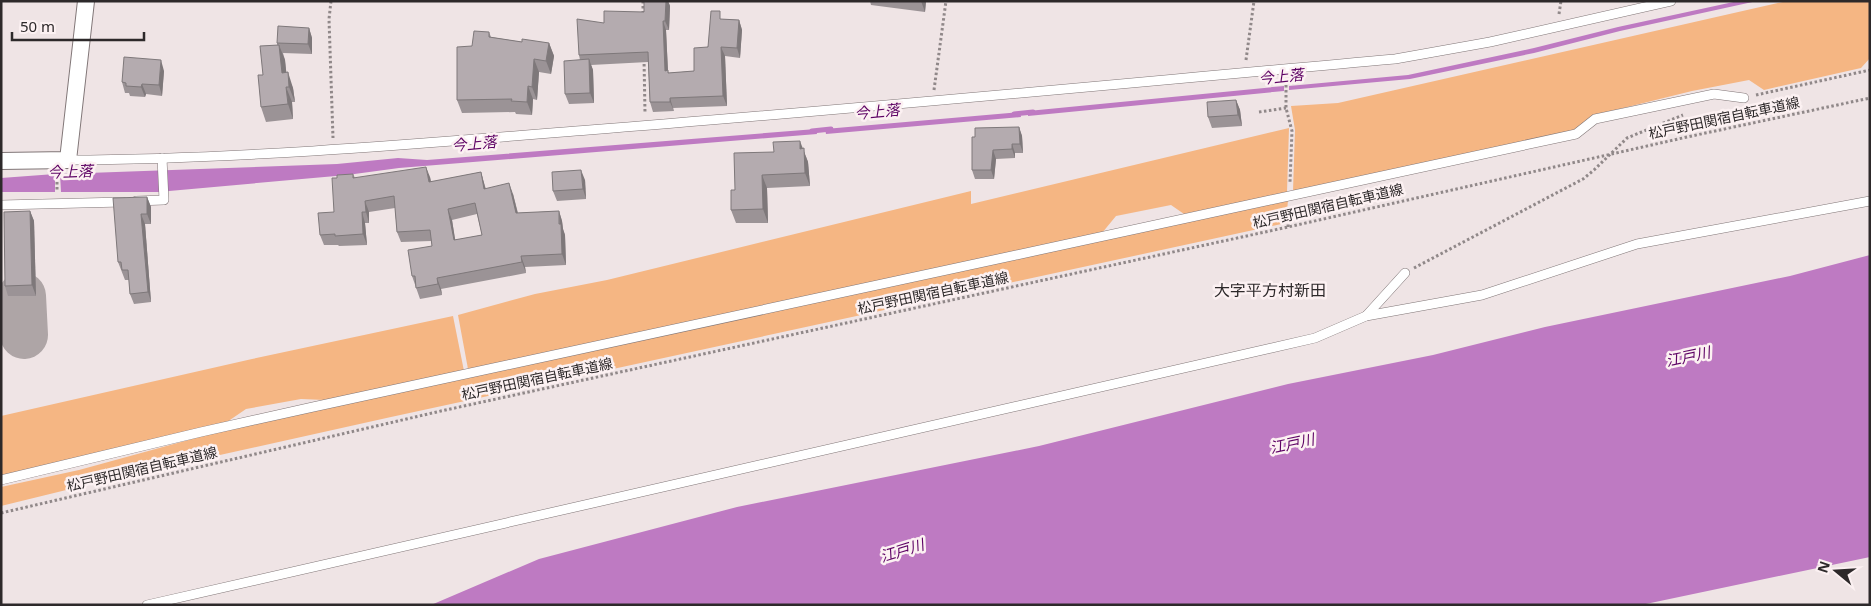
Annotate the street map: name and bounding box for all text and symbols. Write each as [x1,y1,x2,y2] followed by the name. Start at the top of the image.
[12,10,145,42] scale bar
[20,16,55,36] text: 50 m
[1257,64,1306,88] water label: 今上落
[1647,92,1801,143] street label: 松戸野田関宿自転車道線
[854,99,902,123] water label: 今上落
[451,131,499,155] water label: 今上落
[47,160,95,182] water label: 今上落
[1251,179,1405,232] street label: 松戸野田関宿自転車道線
[856,267,1010,318] street label: 松戸野田関宿自転車道線
[1214,279,1326,301] district label: 大字平方村新田
[1664,341,1714,370] water label: 江戸川
[460,353,614,404] street label: 松戸野田関宿自転車道線
[1268,428,1318,457] water label: 江戸川
[65,442,219,495] street label: 松戸野田関宿自転車道線
[877,533,928,566] water label: 江戸川
[1811,546,1861,596] north arrow
[1812,558,1834,575] text: N

